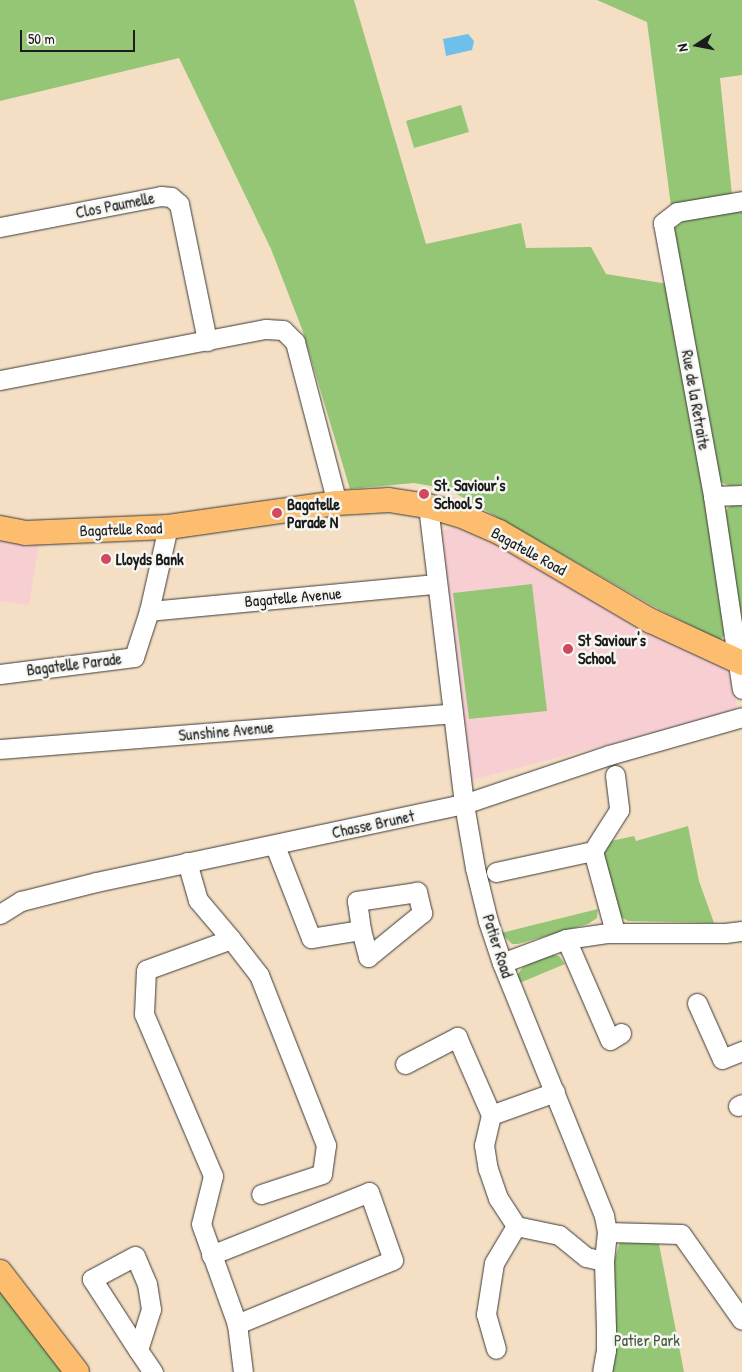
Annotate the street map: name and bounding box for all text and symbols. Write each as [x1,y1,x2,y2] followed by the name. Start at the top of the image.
[22,20,138,52] scale bar
[672,20,722,70] north arrow
[28,28,55,49] text: 50 m
[672,42,692,53] text: N
[74,188,156,222] street label: Clos Paumelle
[678,348,714,452] street label: Rue de la Retraite
[434,475,505,513] place label: St. Saviour's School S
[418,488,430,500] marker: St. Saviour's School S
[287,494,340,532] place label: Bagatelle Parade N
[271,507,283,519] marker: Bagatelle Parade N
[79,518,163,540] street label: Bagatelle Road
[488,523,570,579] street label: Bagatelle Road
[116,549,184,569] place label: Lloyds Bank
[100,553,112,565] marker: Lloyds Bank
[244,583,342,611] street label: Bagatelle Avenue
[578,630,646,668] place label: St Saviour's School
[562,643,574,655] marker: St Saviour's School
[25,649,123,679] street label: Bagatelle Parade
[178,717,274,745] street label: Sunshine Avenue
[330,806,416,842] street label: Chasse Brunet
[479,912,517,980] street label: Patier Road
[614,1330,680,1350] park label: Patier Park

